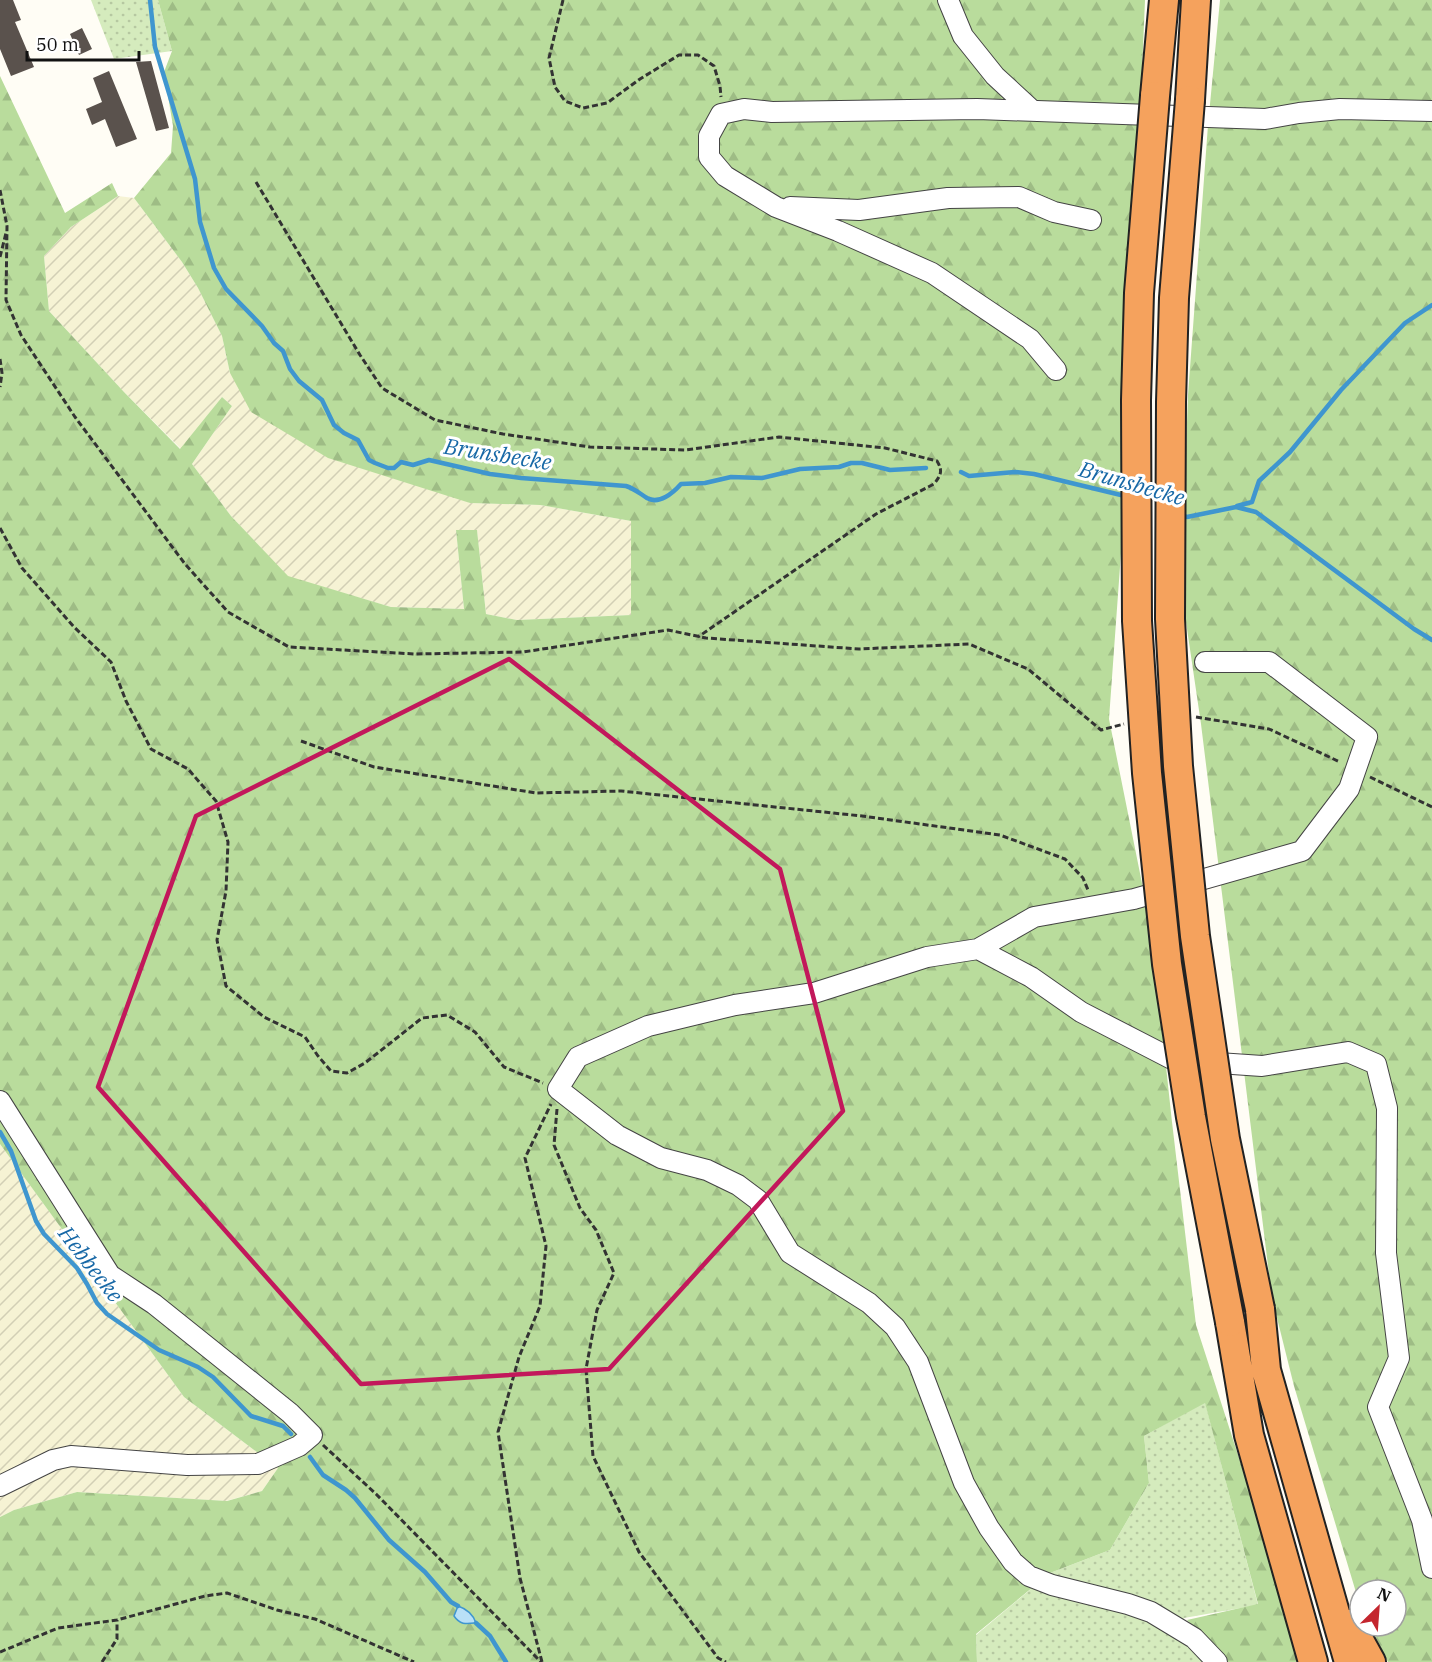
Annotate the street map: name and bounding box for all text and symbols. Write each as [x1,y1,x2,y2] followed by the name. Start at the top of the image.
[27,24,140,62] scale bar
[36,33,79,56] text: 50 m
[441,431,554,476] water label: Brunsbecke
[1075,453,1188,511] water label: Brunsbecke
[52,1219,130,1308] water label: Hebbecke
[1348,1578,1408,1638] north arrow
[1374,1583,1394,1606] text: N

